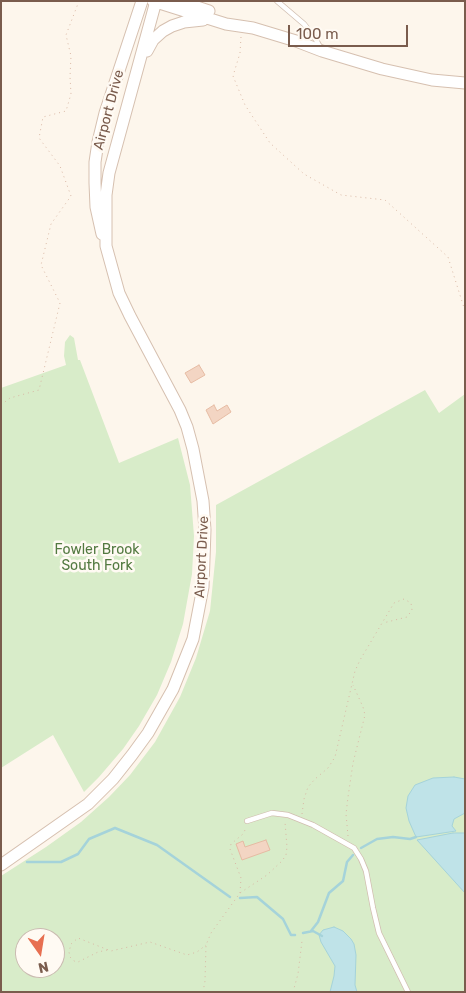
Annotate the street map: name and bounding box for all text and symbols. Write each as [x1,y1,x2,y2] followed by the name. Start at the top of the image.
[291,15,411,47] scale bar
[296,25,338,43] text: 100 m
[90,68,128,152] street label: Airport Drive
[191,515,213,599] street label: Airport Drive
[55,542,139,574] park label: Fowler Brook South Fork
[15,928,65,978] north arrow
[36,958,50,977] text: N

